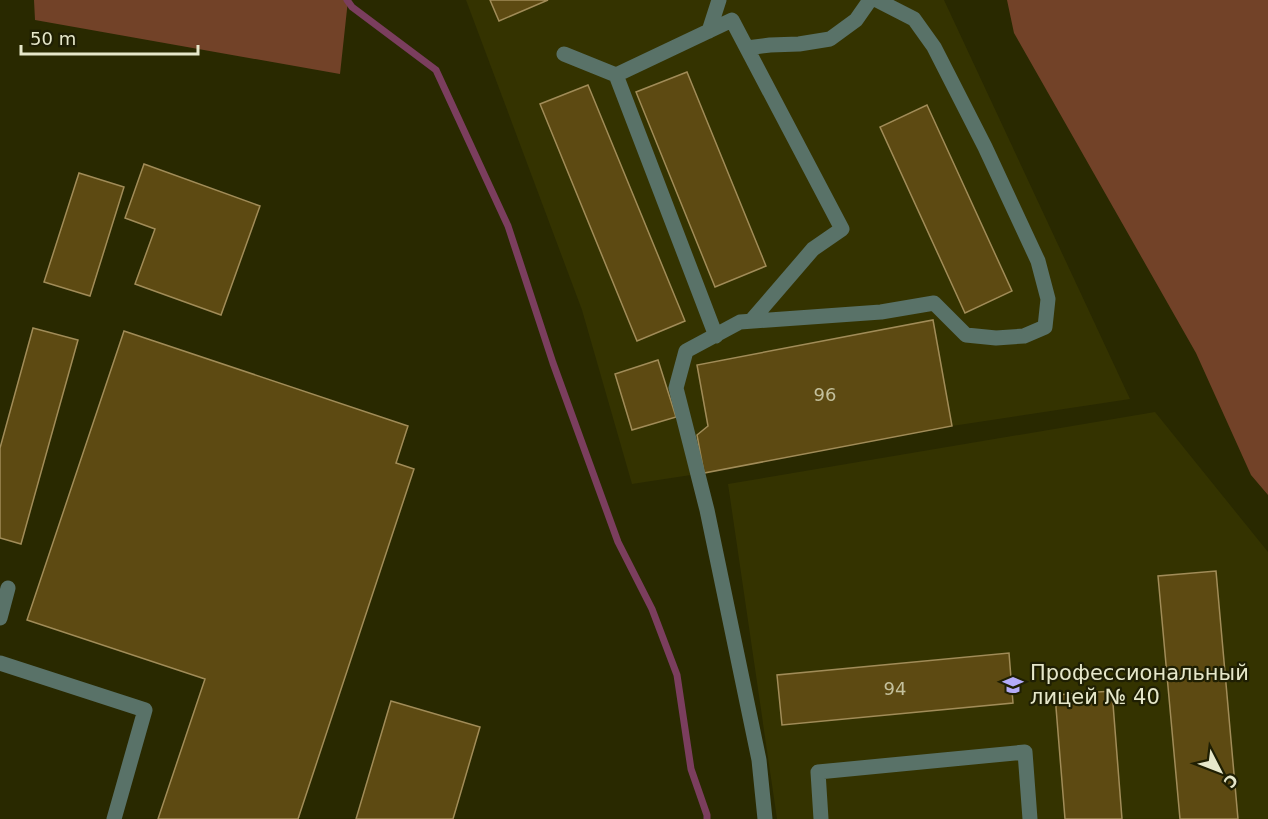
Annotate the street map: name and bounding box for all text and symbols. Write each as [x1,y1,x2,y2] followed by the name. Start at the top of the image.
[21,18,198,56] scale bar
[30,28,76,49] text: 50 m
[814,384,836,405] house number: 96
[1030,661,1249,709] place label: Профессиональный лицей № 40
[1001,673,1025,697] school or university icon: Профессиональный лицей № 40
[884,678,906,699] house number: 94
[1190,741,1250,801] north arrow
[1220,770,1242,791] text: С

